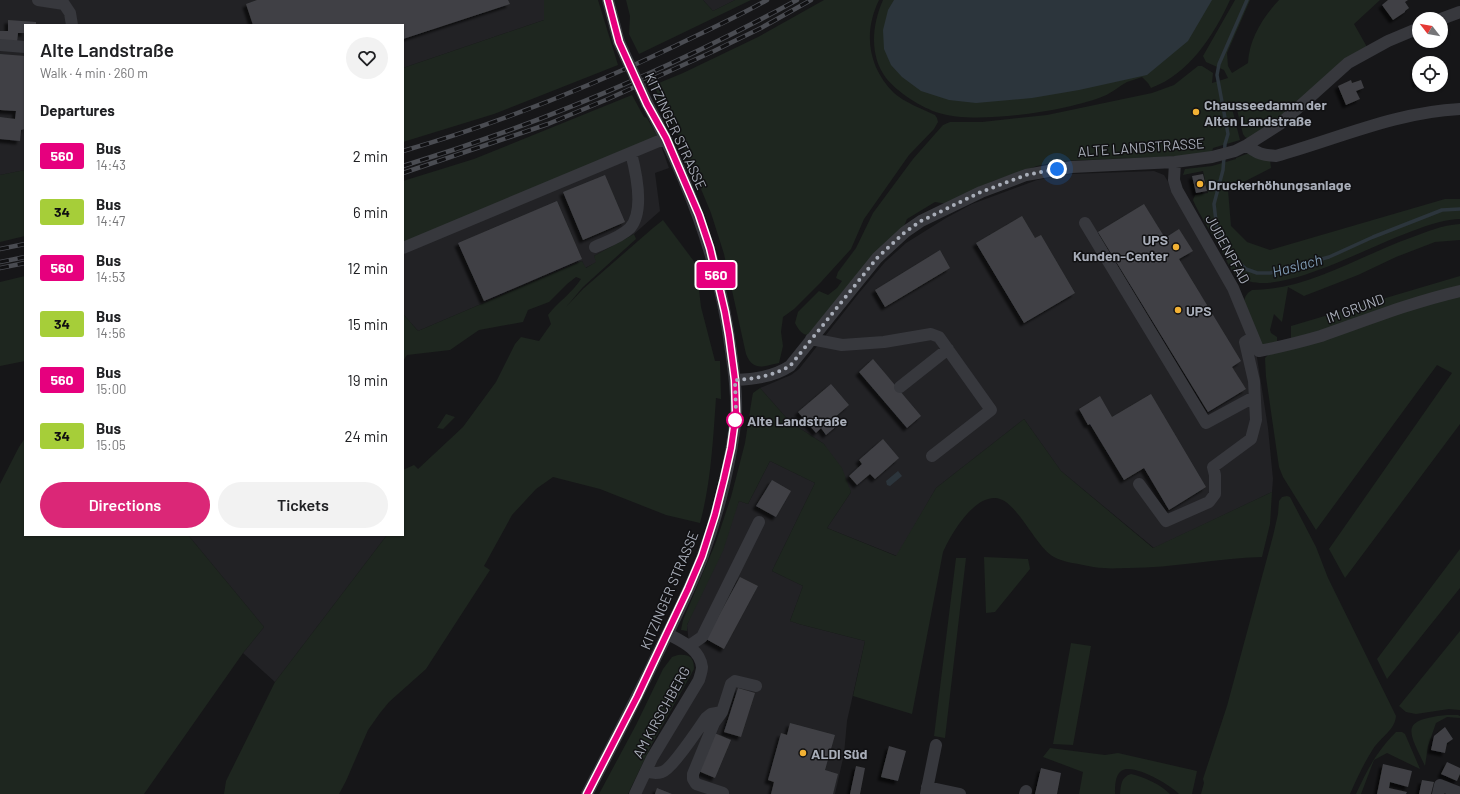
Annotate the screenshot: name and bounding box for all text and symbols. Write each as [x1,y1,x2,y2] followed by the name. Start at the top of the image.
[1412,12,1448,48] north arrow
[1412,12,1448,92] map controls
[346,37,388,79] button: heart
[40,38,174,61] text: Alte Landstraße
[1412,56,1448,92] button: locate
[40,65,148,81] text: Walk · 4 min · 260 m
[641,70,711,192] street label: KITZINGER STRASSE
[1204,96,1328,129] place label: Chausseedamm der Alten Landstraße
[40,101,115,119] text: Departures
[1191,107,1201,117] marker: Chausseedamm der Alten Landstraße
[1077,134,1205,160] street label: ALTE LANDSTRASSE
[96,139,121,157] text: Bus
[50,147,74,164] text: 560
[353,147,388,165] text: 2 min
[96,157,126,173] text: 14:43
[1047,159,1067,179] your location
[1208,176,1352,193] place label: Druckerhöhungsanlage
[1195,179,1205,189] marker: Druckerhöhungsanlage
[96,195,121,213] text: Bus
[54,203,70,220] text: 34
[353,203,388,221] text: 6 min
[1202,212,1254,286] street label: JUDENPFAD
[96,213,125,229] text: 14:47
[1073,231,1169,264] place label: UPS Kunden-Center
[1171,242,1181,252] marker: UPS Kunden-Center
[1270,250,1324,280] water label: Haslach
[96,251,121,269] text: Bus
[50,259,74,276] text: 560
[347,259,388,277] text: 12 min
[693,262,739,288] line badge: 560
[704,266,728,283] text: 560
[96,269,126,285] text: 14:53
[1324,290,1386,326] street label: IM GRUND
[1186,302,1212,319] place label: UPS
[1173,305,1183,315] marker: UPS
[96,307,121,325] text: Bus
[54,315,70,332] text: 34
[348,315,388,333] text: 15 min
[96,325,126,341] text: 14:56
[96,363,121,381] text: Bus
[50,371,74,388] text: 560
[348,371,388,389] text: 19 min
[96,381,126,397] text: 15:00
[726,411,744,429] marker: Alte Landstraße
[747,412,847,429] place label: Alte Landstraße
[96,419,121,437] text: Bus
[54,427,70,444] text: 34
[344,427,388,445] text: 24 min
[96,437,126,453] text: 15:05
[40,482,210,528] button: Directions
[218,482,388,528] button: Tickets
[636,528,702,652] street label: KITZINGER STRASSE
[629,663,693,761] street label: AM KIRSCHBERG
[811,745,868,762] place label: ALDI Süd
[798,748,808,758] marker: ALDI Süd

